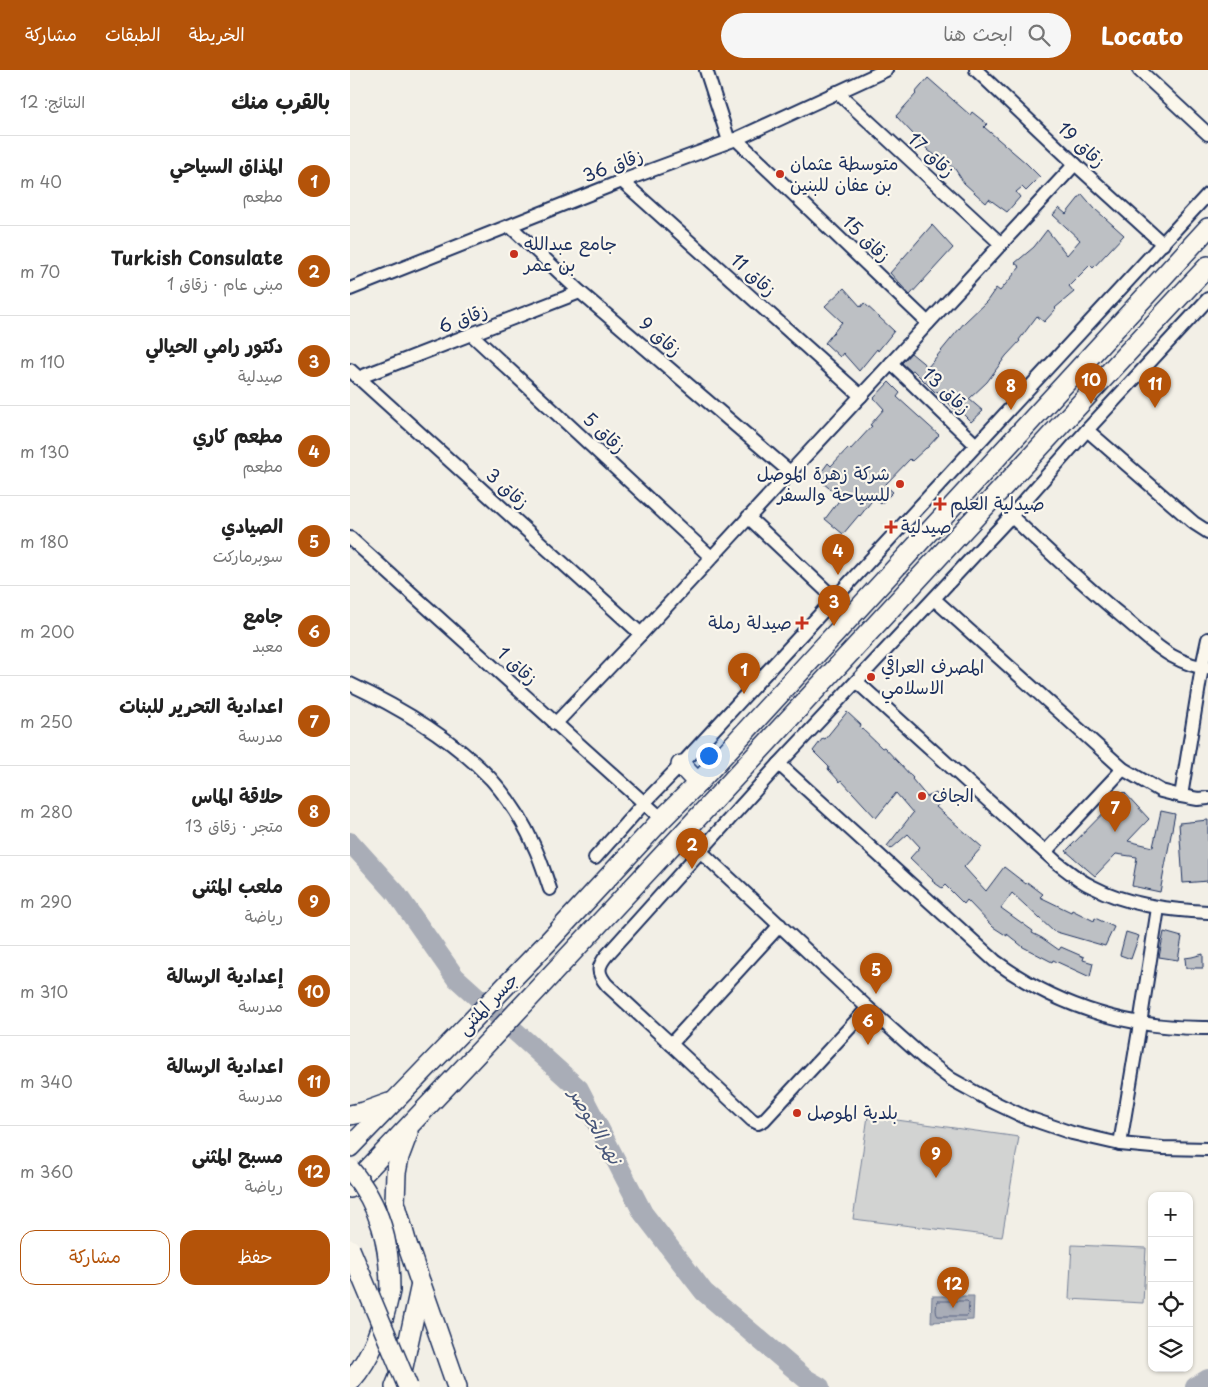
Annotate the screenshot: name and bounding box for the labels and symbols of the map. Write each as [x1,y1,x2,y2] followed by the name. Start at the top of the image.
[1052,115,1112,173] street label: زقاق 19
[902,125,962,183] street label: زقاق 17
[578,141,647,188] street label: زقاق 36
[790,149,899,197] place label: متوسطة عثمان بن عفان للبنين
[774,168,786,180] marker: متوسطة عثمان بن عفان للبنين
[837,208,897,268] street label: زقاق 15
[522,229,617,277] place label: جامع عبدالله بن عمر
[725,246,783,302] street label: زقاق 11
[508,248,520,260] marker: جامع عبدالله بن عمر
[434,296,491,339] street label: زقاق 6
[634,310,688,362] street label: زقاق 9
[917,360,977,420] street label: زقاق 13
[1075,363,1107,404] pin: 10
[1139,367,1171,408] pin: 11
[995,369,1027,410] pin: 8
[578,405,632,459] street label: زقاق 5
[757,459,890,507] place label: شركة زهرة الموصل للسياحة والسفر
[480,461,536,515] street label: زقاق 3
[894,478,906,490] marker: شركة زهرة الموصل للسياحة والسفر
[950,489,1045,518] place label: صيدلية العلم
[934,498,946,510] marker: صيدلية العلم
[901,512,952,539] place label: صيدلية
[885,521,897,533] marker: صيدلية
[822,534,854,575] pin: 4
[818,585,850,626] pin: 3
[708,608,792,635] place label: صيدلة رملة
[796,617,808,629] marker: صيدلة رملة
[492,639,544,690] street label: زقاق 1
[881,652,984,704] place label: المصرف العراقي الاسلامي
[728,653,760,694] pin: 1
[865,671,877,683] marker: المصرف العراقي الاسلامي
[696,743,722,769] your location
[932,781,974,808] place label: الجاف
[916,790,928,802] marker: الجاف
[1099,791,1131,832] pin: 7
[676,828,708,869] pin: 2
[860,953,892,994] pin: 5
[450,965,524,1040] street label: جسر المثنى
[852,1004,884,1045] pin: 6
[562,1080,631,1171] water label: نهر الخوصر
[807,1098,898,1125] place label: بلدية الموصل
[791,1107,803,1119] marker: بلدية الموصل
[920,1137,952,1178] pin: 9
[937,1267,969,1308] pin: 12

